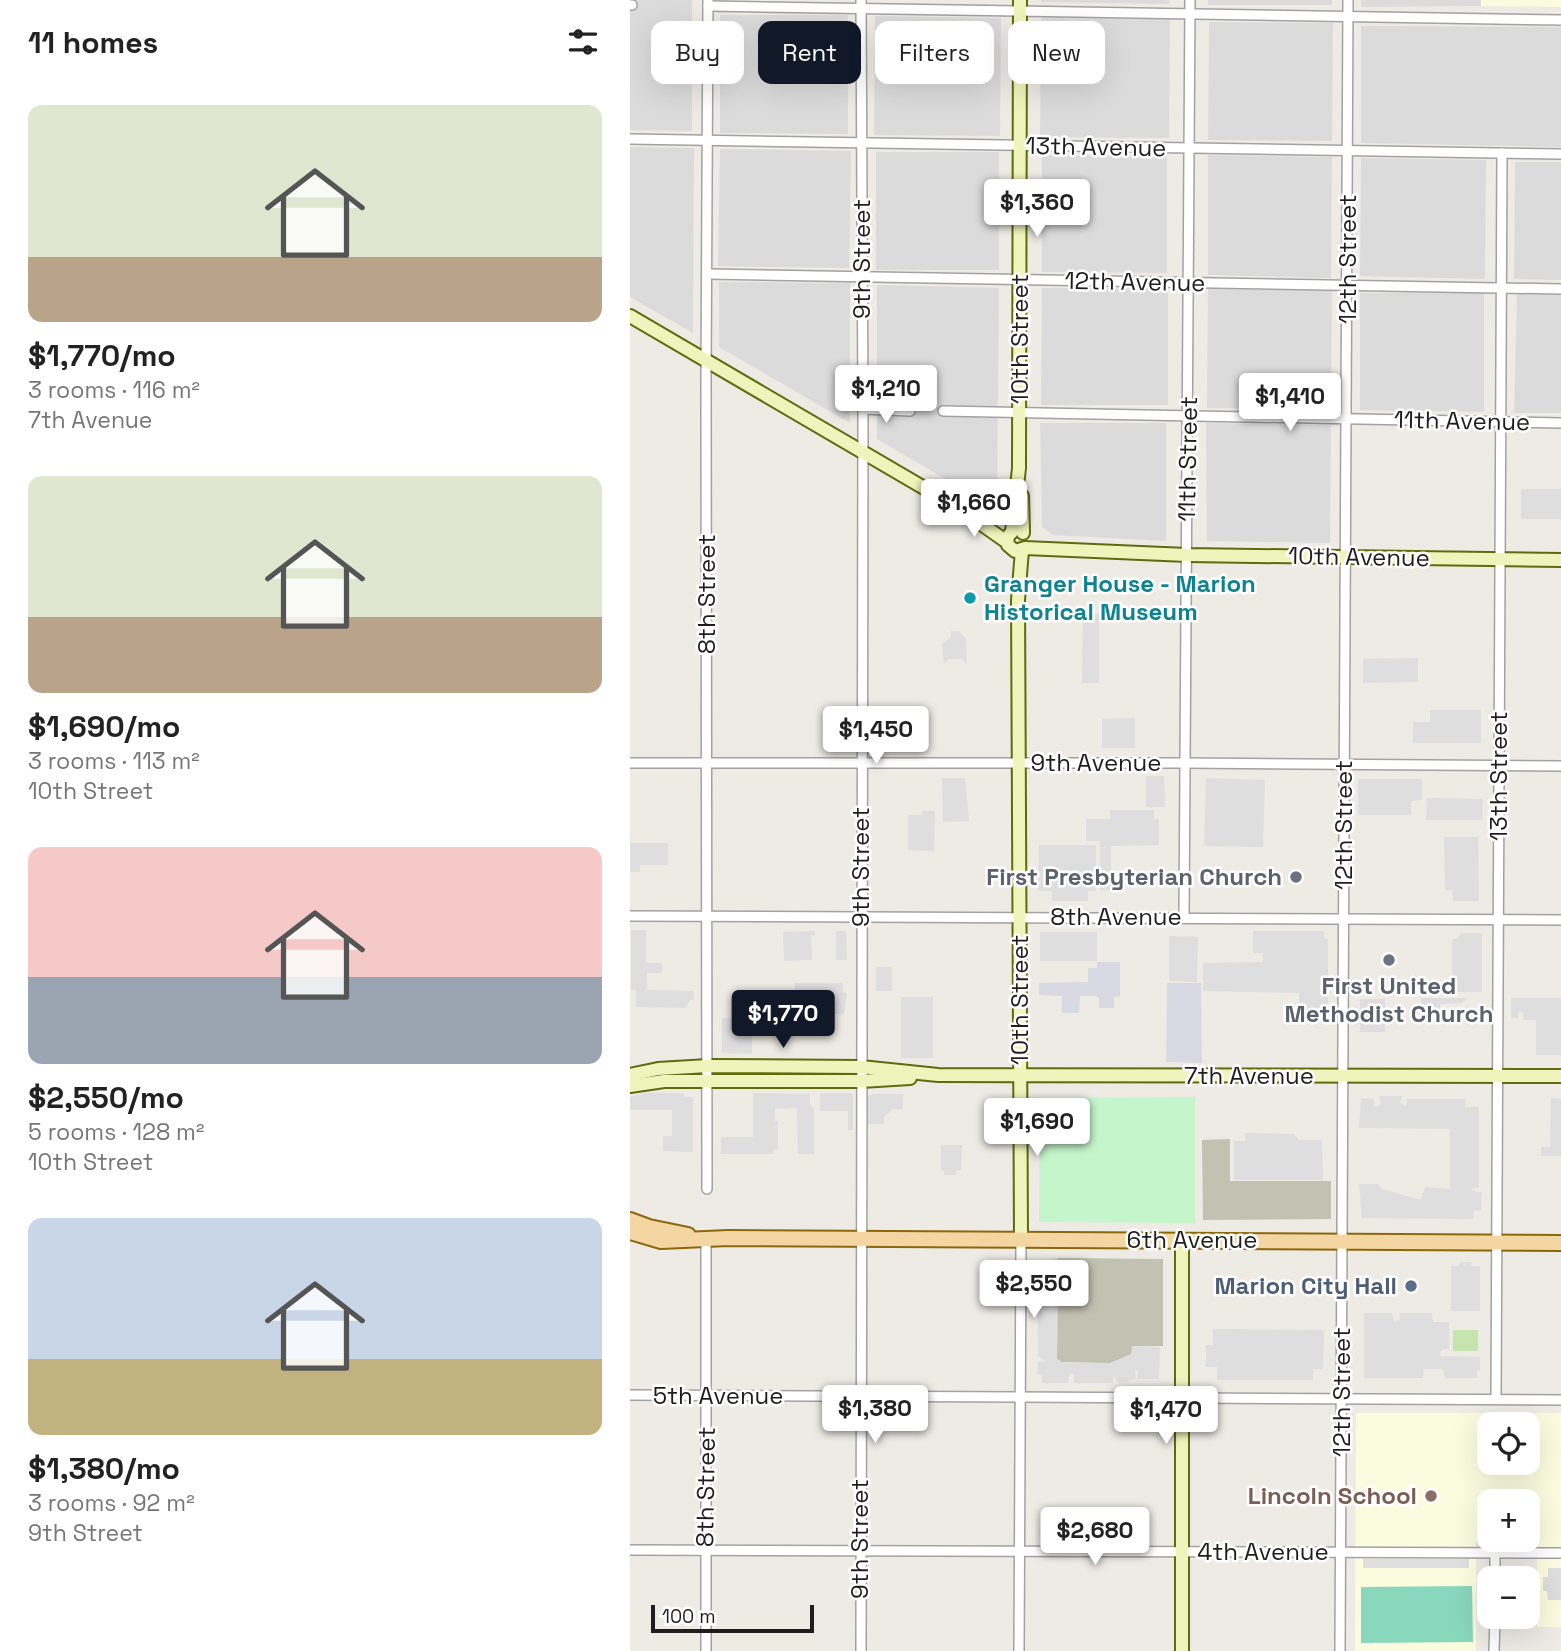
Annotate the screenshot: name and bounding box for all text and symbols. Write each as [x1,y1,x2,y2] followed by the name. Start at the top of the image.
[651,21,744,84] chip: Buy
[758,21,861,84] chip: Rent
[875,21,994,84] chip: Filters
[1008,21,1105,84] chip: New
[28,23,158,62] text: 11 homes
[564,23,602,61] icon: filters
[1025,130,1167,163] street label: 13th Avenue
[252,150,378,276] icon: home
[980,180,1094,239] pin: $1,360
[1000,187,1074,217] text: $1,360
[1332,194,1363,324] street label: 12th Street
[846,199,877,319] street label: 9th Street
[1064,265,1206,298] street label: 12th Avenue
[1004,274,1035,404] street label: 10th Street
[28,336,176,375] text: $1,770/mo
[829,366,943,425] pin: $1,210
[851,373,921,403] text: $1,210
[1233,374,1347,433] pin: $1,410
[28,375,200,405] text: 3 rooms · 116 m²
[1255,381,1325,411] text: $1,410
[1171,396,1204,522] street label: 11th Street
[1394,404,1530,437] street label: 11th Avenue
[28,405,153,435] text: 7th Avenue
[917,480,1031,539] pin: $1,660
[937,487,1011,517] text: $1,660
[252,521,378,647] icon: home
[691,534,722,654] street label: 8th Street
[1288,540,1430,573] street label: 10th Avenue
[984,568,1256,627] place label: Granger House - Marion Historical Museum
[962,590,978,606] marker: Granger House - Marion Historical Museum
[819,706,933,766] pin: $1,450
[28,707,180,746] text: $1,690/mo
[1483,711,1514,841] street label: 13th Street
[839,714,913,744] text: $1,450
[28,746,200,776] text: 3 rooms · 113 m²
[1030,747,1162,778] street label: 9th Avenue
[1328,760,1359,890] street label: 12th Street
[28,776,153,806] text: 10th Street
[845,807,876,927] street label: 9th Street
[986,861,1282,892] place label: First Presbyterian Church
[1288,869,1304,885] marker: First Presbyterian Church
[252,892,378,1018] icon: home
[1050,901,1182,932] street label: 8th Avenue
[1004,935,1035,1065] street label: 10th Street
[1381,952,1397,968] marker: First United Methodist Church
[1285,970,1493,1029] place label: First United Methodist Church
[726,990,840,1050] pin: $1,770
[748,998,818,1028] text: $1,770
[1184,1060,1314,1091] street label: 7th Avenue
[28,1078,184,1117] text: $2,550/mo
[980,1098,1094,1158] pin: $1,690
[1000,1106,1074,1136] text: $1,690
[28,1117,204,1147] text: 5 rooms · 128 m²
[28,1147,153,1177] text: 10th Street
[1126,1224,1258,1255] street label: 6th Avenue
[977,1260,1091,1320] pin: $2,550
[252,1263,378,1389] icon: home
[996,1268,1072,1298] text: $2,550
[1214,1270,1397,1301] place label: Marion City Hall
[1403,1278,1419,1294] marker: Marion City Hall
[1326,1327,1357,1457] street label: 12th Street
[653,1380,783,1411] street label: 5th Avenue
[818,1386,932,1445] pin: $1,380
[1109,1386,1223,1446] pin: $1,470
[838,1393,912,1423] text: $1,380
[1130,1394,1202,1424] text: $1,470
[1477,1412,1540,1629] map controls
[1477,1412,1540,1475] button: locate
[689,1427,722,1547] street label: 8th Street
[28,1449,180,1488] text: $1,380/mo
[844,1479,875,1599] street label: 9th Street
[1248,1480,1417,1511] place label: Lincoln School
[28,1488,195,1518] text: 3 rooms · 92 m²
[1423,1488,1439,1504] marker: Lincoln School
[1477,1489,1540,1552] button: +
[1038,1508,1152,1567] pin: $2,680
[1056,1515,1134,1545] text: $2,680
[28,1518,143,1548] text: 9th Street
[1197,1536,1329,1567] street label: 4th Avenue
[1477,1566,1540,1629] button: −
[651,1602,814,1634] scale bar
[662,1604,716,1629] text: 100 m

